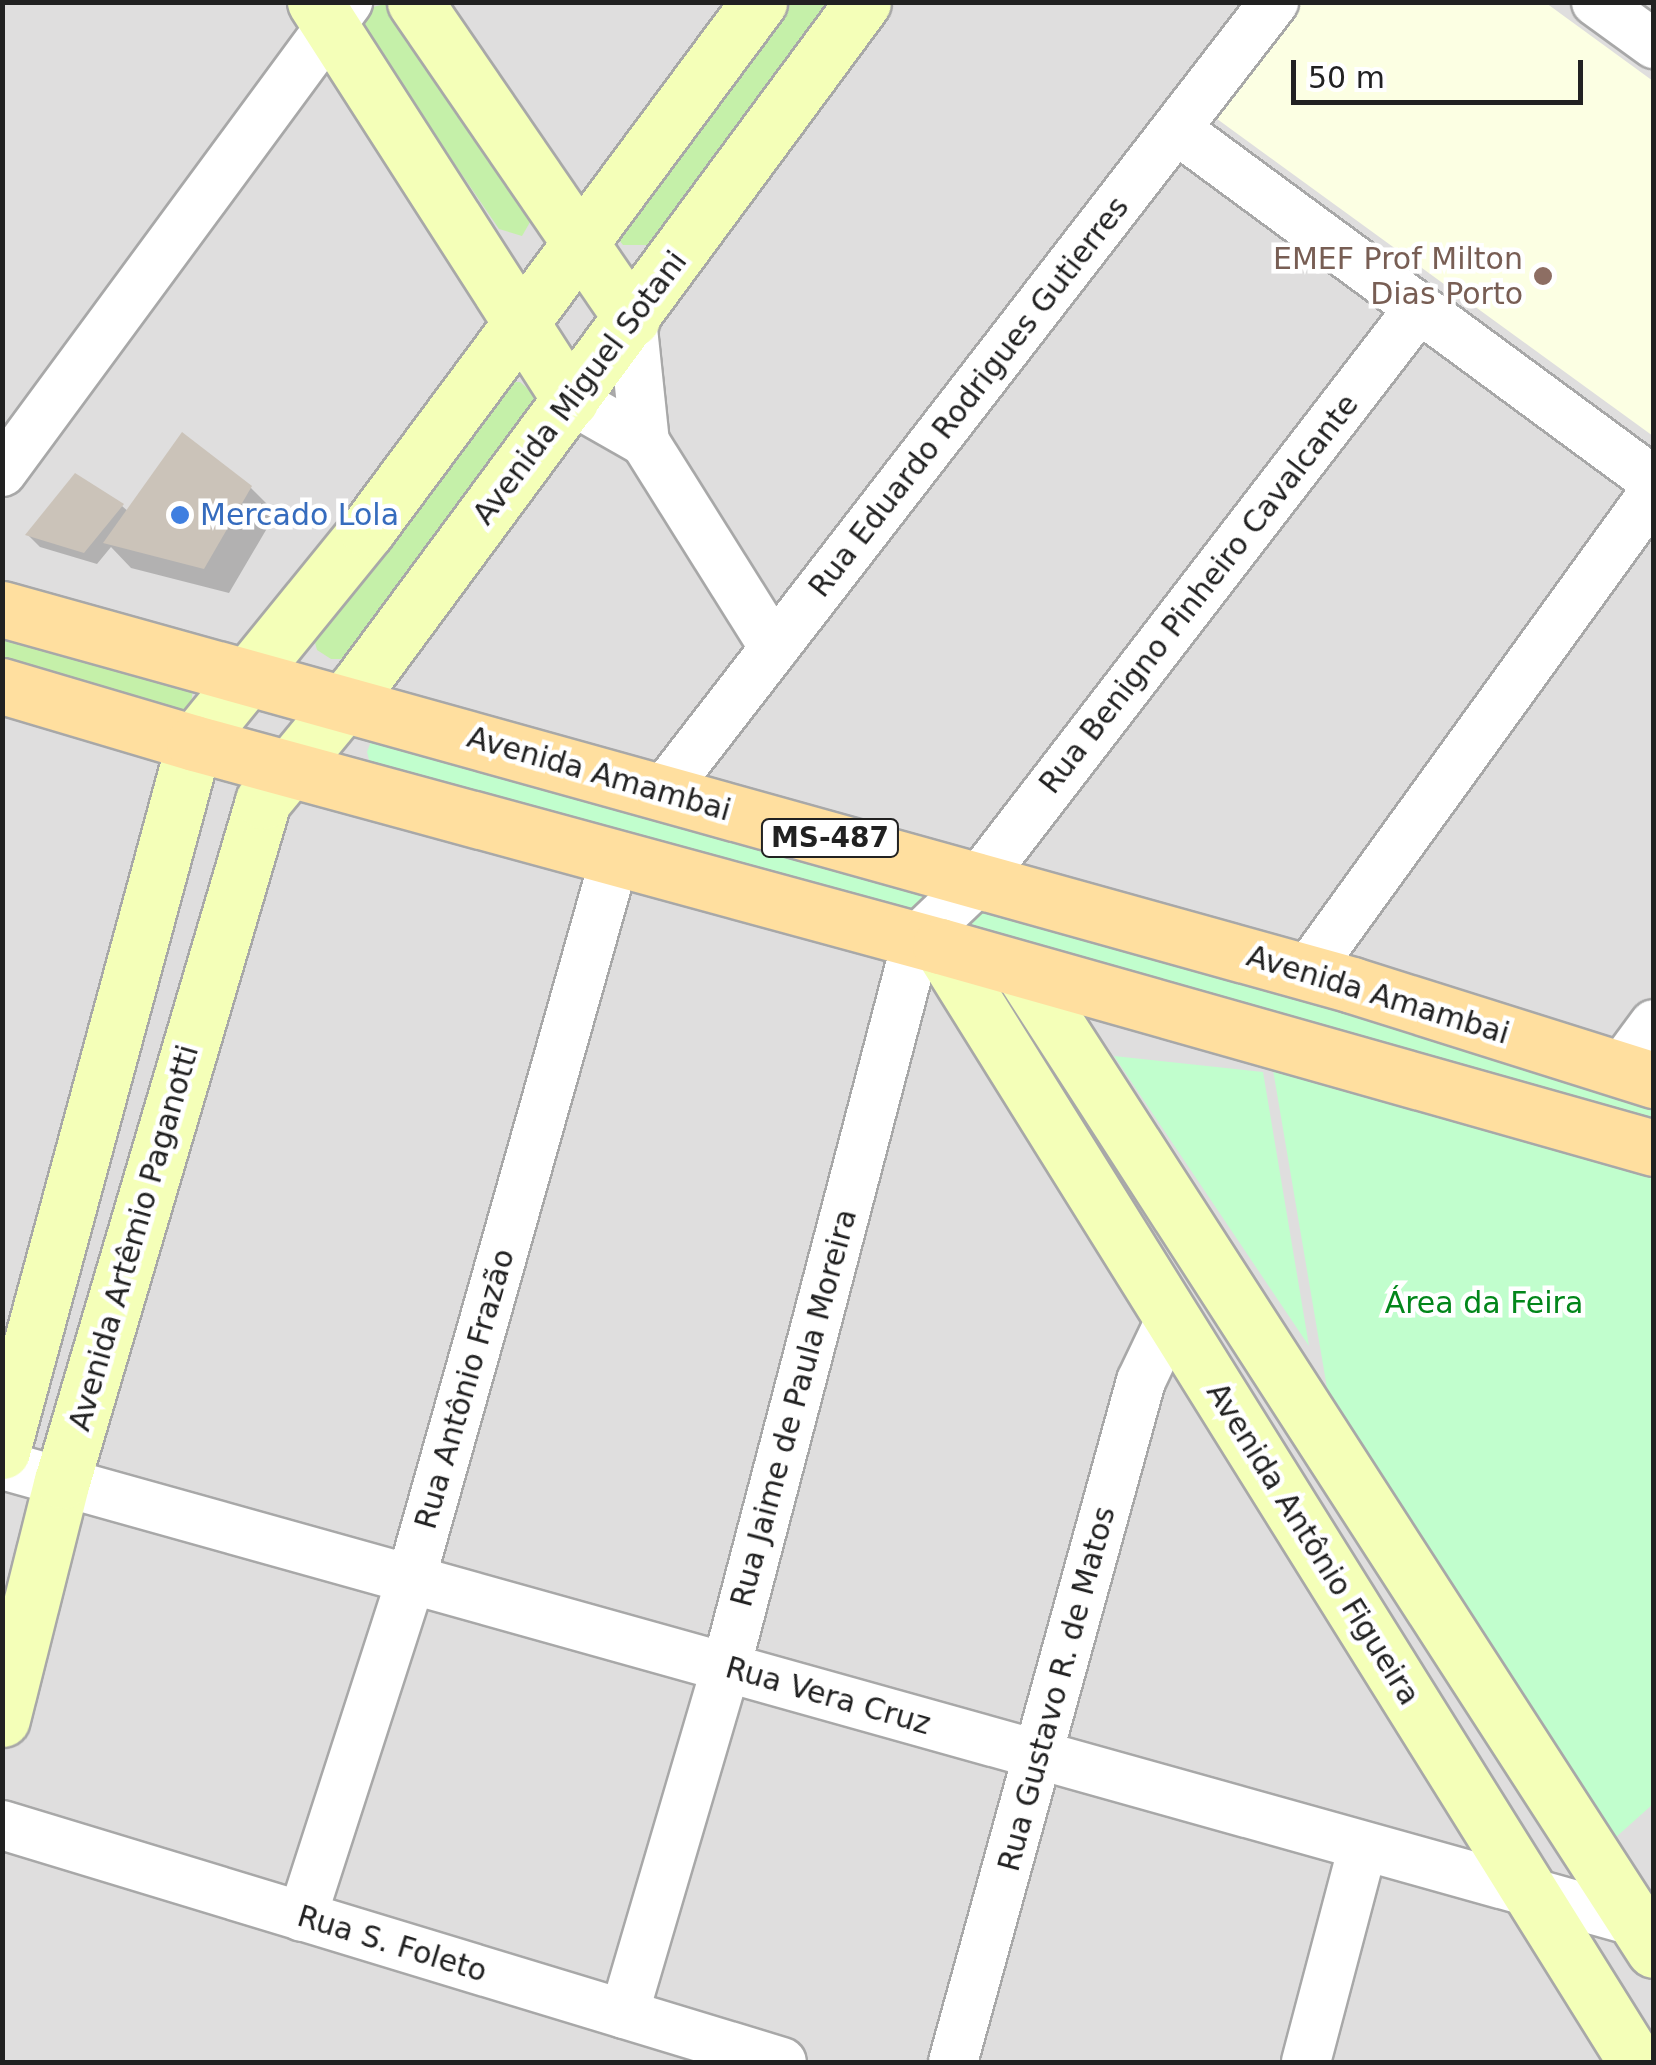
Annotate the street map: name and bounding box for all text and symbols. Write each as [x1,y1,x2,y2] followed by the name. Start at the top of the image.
[1296,40,1588,102] scale bar
[1308,60,1385,95] text: 50 m
[801,190,1137,604] street label: Rua Eduardo Rodrigues Gutierres
[1273,241,1523,312] place label: EMEF Prof Milton Dias Porto
[465,244,695,532] street label: Avenida Miguel Sotani
[1532,265,1554,287] marker: EMEF Prof Milton Dias Porto
[1032,387,1366,801] street label: Rua Benigno Pinheiro Cavalcante
[200,497,399,533] place label: Mercado Lola
[169,504,191,526] marker: Mercado Lola
[463,719,735,829] street label: Avenida Amambai
[760,815,900,861] road number: MS-487
[1242,938,1514,1052] street label: Avenida Amambai
[62,1041,206,1435] street label: Avenida Artêmio Paganotti
[724,1205,864,1611] street label: Rua Jaime de Paula Moreira
[408,1245,522,1533] street label: Rua Antônio Frazão
[1385,1285,1583,1321] park label: Área da Feira
[1199,1376,1427,1712] street label: Avenida Antônio Figueira
[991,1503,1123,1875] street label: Rua Gustavo R. de Matos
[721,1650,935,1742] street label: Rua Vera Cruz
[293,1898,491,1990] street label: Rua S. Foleto

